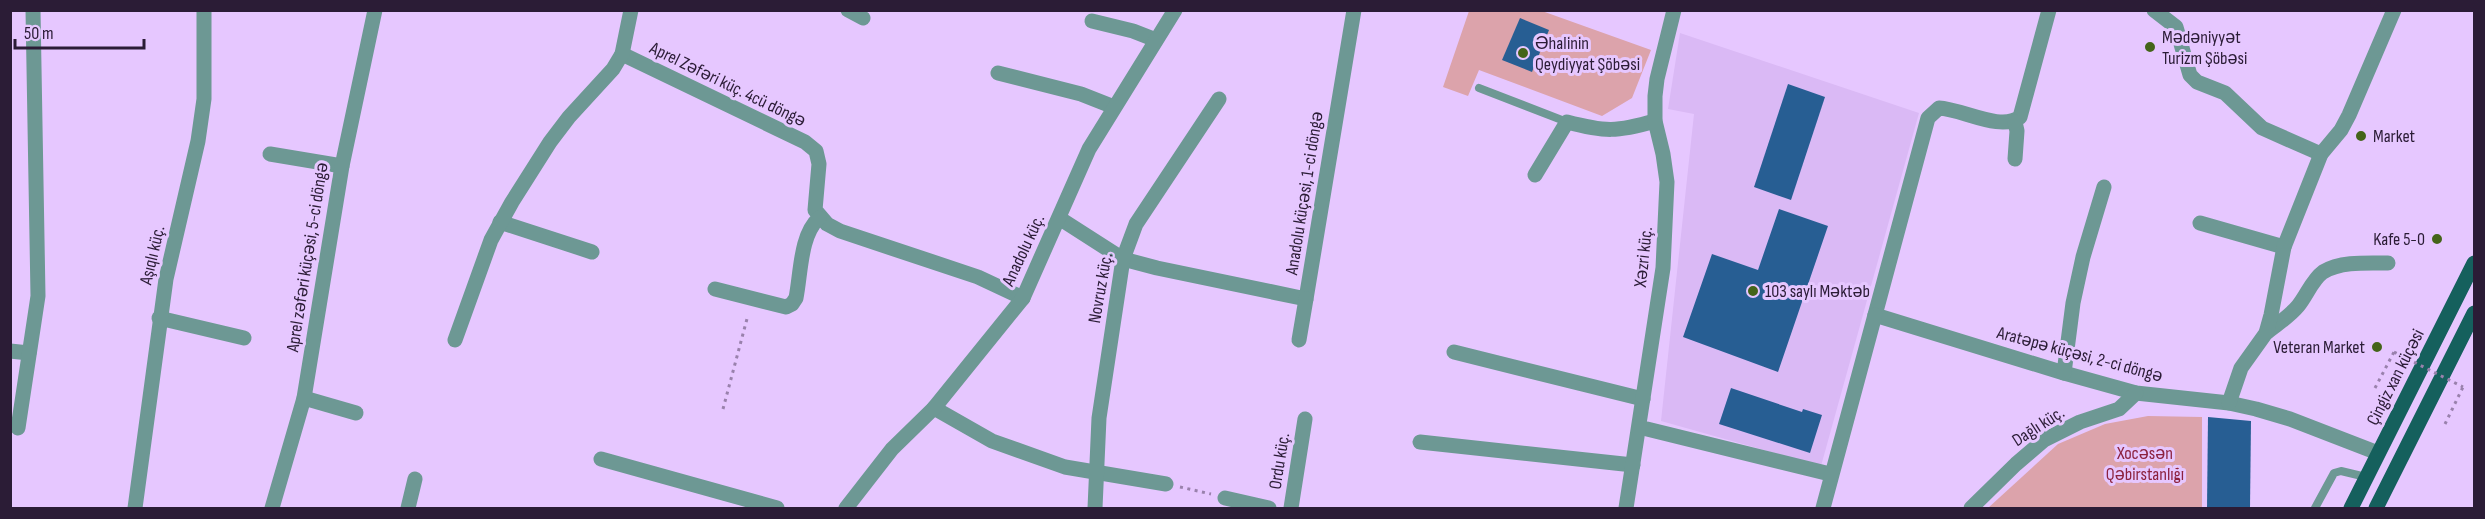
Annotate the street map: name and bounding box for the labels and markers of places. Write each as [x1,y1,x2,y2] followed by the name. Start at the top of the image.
[2162,27,2247,69] place label: Mədəniyyət Turizm Şöbəsi
[1535,33,1640,75] place label: Əhalinin Qeydiyyat Şöbəsi
[2143,40,2157,54] marker: Mədəniyyət Turizm Şöbəsi
[1516,46,1530,60] marker: Əhalinin Qeydiyyat Şöbəsi
[2373,126,2416,147] place label: Market
[2354,129,2368,143] marker: Market
[2373,229,2425,250] place label: Kafe 5-0
[2430,232,2444,246] marker: Kafe 5-0
[1765,281,1870,302] place label: 103 saylı Məktəb
[1746,284,1760,298] marker: 103 saylı Məktəb
[2273,337,2366,358] place label: Veteran Market
[2370,340,2384,354] marker: Veteran Market

